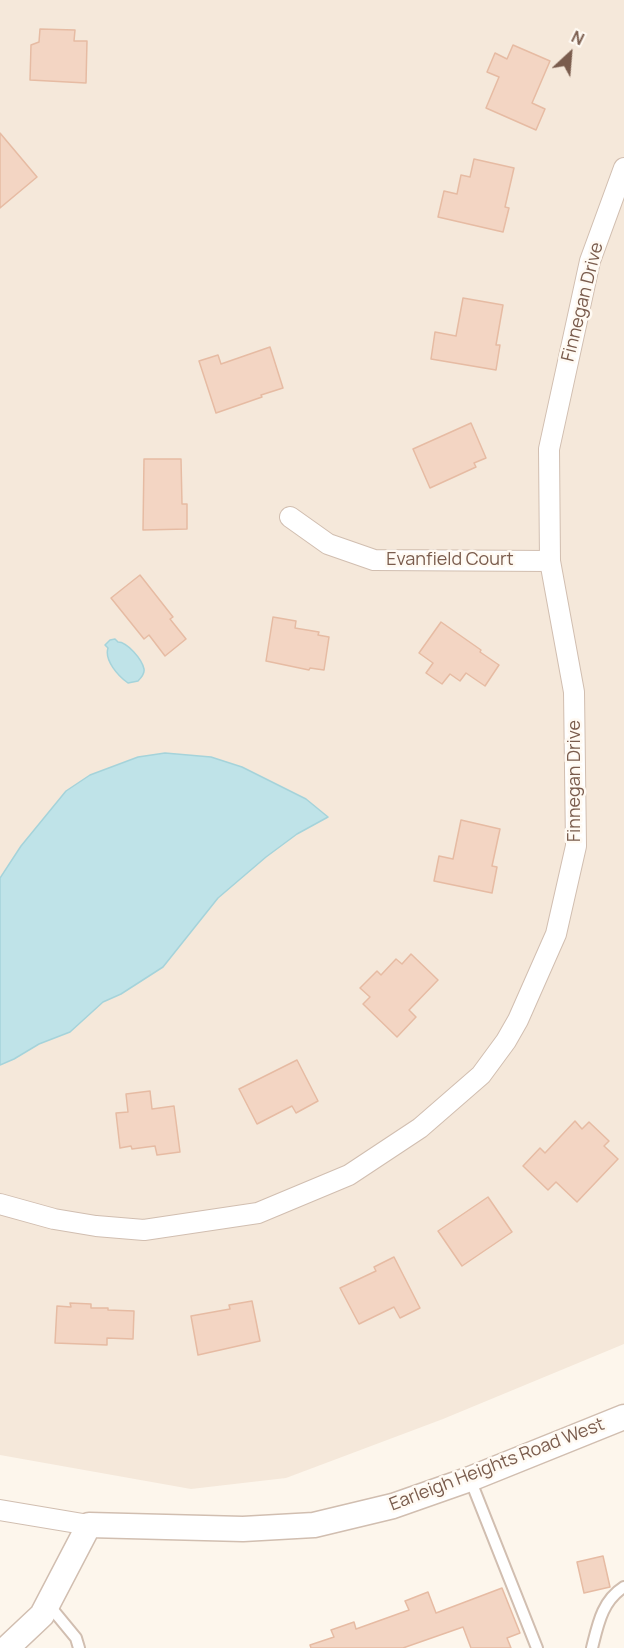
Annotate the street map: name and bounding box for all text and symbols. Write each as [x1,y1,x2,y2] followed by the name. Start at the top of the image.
[540,24,600,84] north arrow
[568,25,588,50] text: N
[558,240,608,364] street label: Finnegan Drive
[386,549,514,571] street label: Evanfield Court
[564,720,586,842] street label: Finnegan Drive
[386,1414,608,1516] street label: Earleigh Heights Road West

